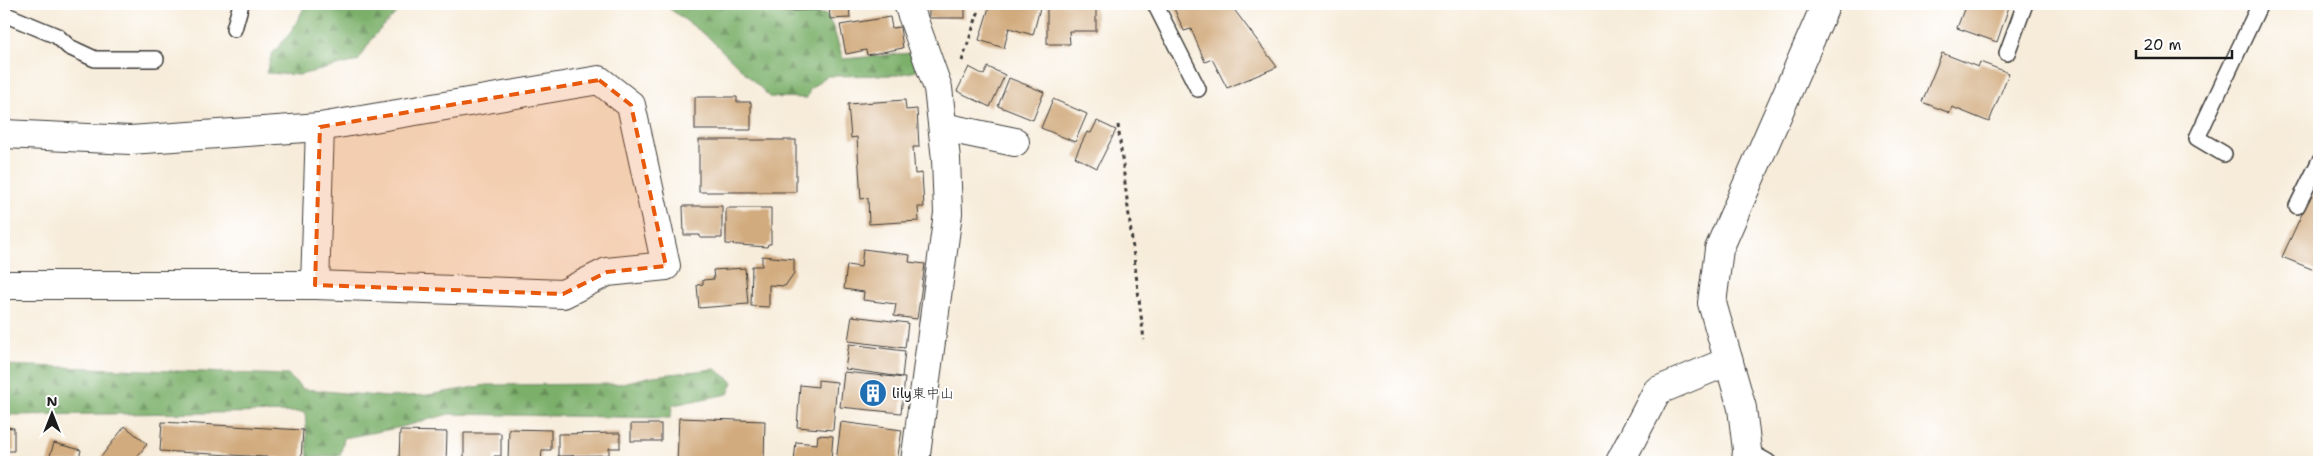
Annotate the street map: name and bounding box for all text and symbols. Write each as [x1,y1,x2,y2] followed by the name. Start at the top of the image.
[2136,28,2232,60] scale bar
[2143,35,2182,55] text: 20 m
[858,378,888,408] building icon: lily東中山
[892,384,954,402] place label: lily東中山
[28,388,78,438] north arrow
[46,392,58,410] text: N

